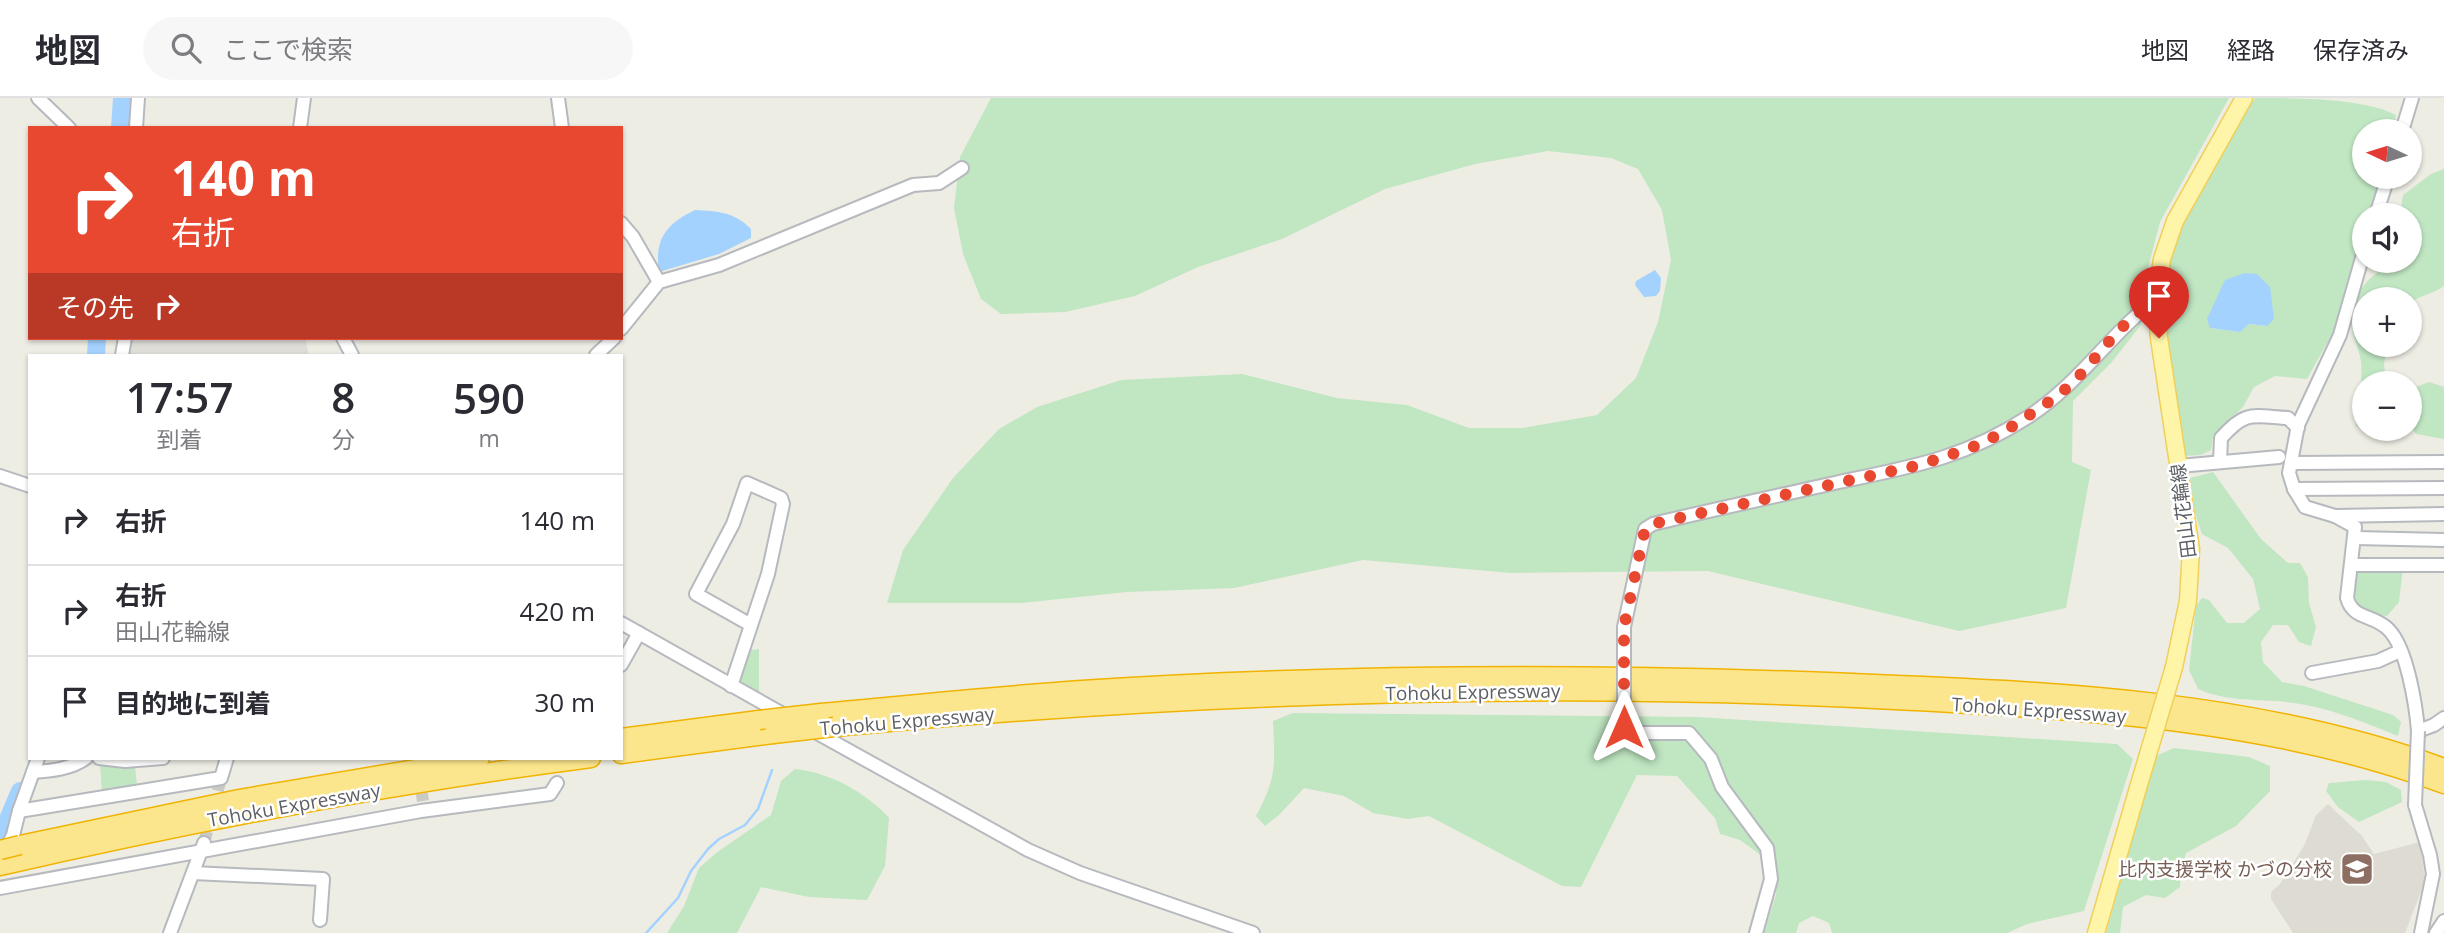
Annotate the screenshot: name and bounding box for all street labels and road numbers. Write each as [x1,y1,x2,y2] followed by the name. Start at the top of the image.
[2164,462,2202,560] street label: 田山花輪線
[1385,677,1561,707] street label: Tohoku Expressway
[1951,691,2128,729] street label: Tohoku Expressway
[819,700,996,742] street label: Tohoku Expressway
[206,777,383,833] street label: Tohoku Expressway

